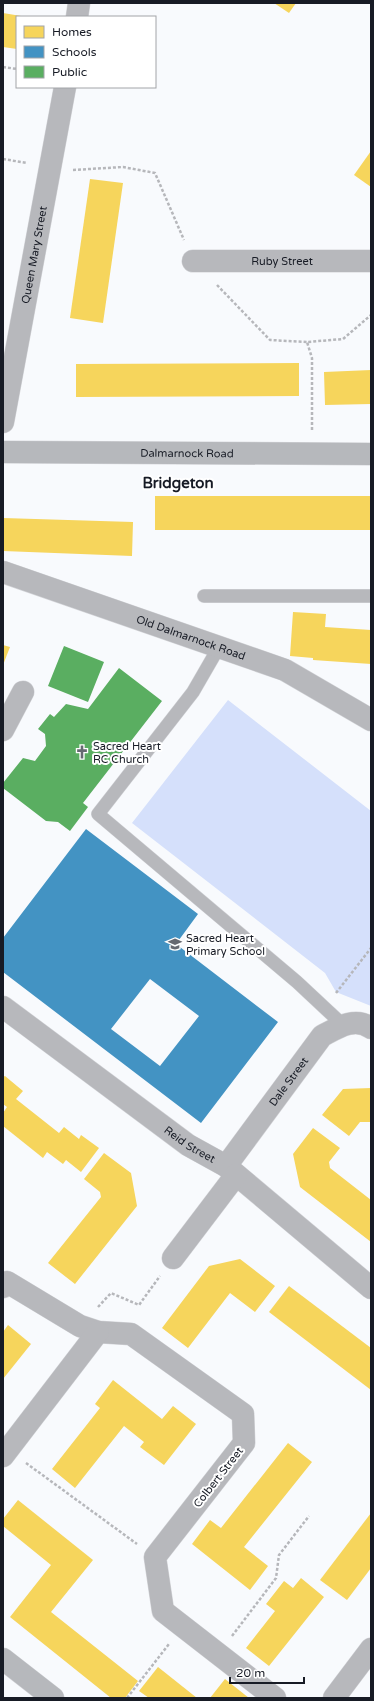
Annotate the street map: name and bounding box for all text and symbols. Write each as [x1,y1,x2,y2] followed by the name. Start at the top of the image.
[16,16,156,88] legend
[52,25,92,39] text: Homes
[52,45,97,59] text: Schools
[52,65,87,79] text: Public
[19,205,50,305] street label: Queen Mary Street
[251,255,313,268] street label: Ruby Street
[140,447,234,460] street label: Dalmarnock Road
[142,474,214,493] district label: Bridgeton
[134,613,247,663] street label: Old Dalmarnock Road
[93,740,161,766] place label: Sacred Heart RC Church
[74,744,90,760] church icon: Sacred Heart RC Church
[186,932,265,958] place label: Sacred Heart Primary School
[167,936,183,952] school or university icon: Sacred Heart Primary School
[266,1055,311,1109] street label: Dale Street
[161,1124,217,1166] street label: Reid Street
[191,1445,246,1510] street label: Colbert Street
[230,1659,304,1685] scale bar
[236,1666,265,1680] text: 20 m

